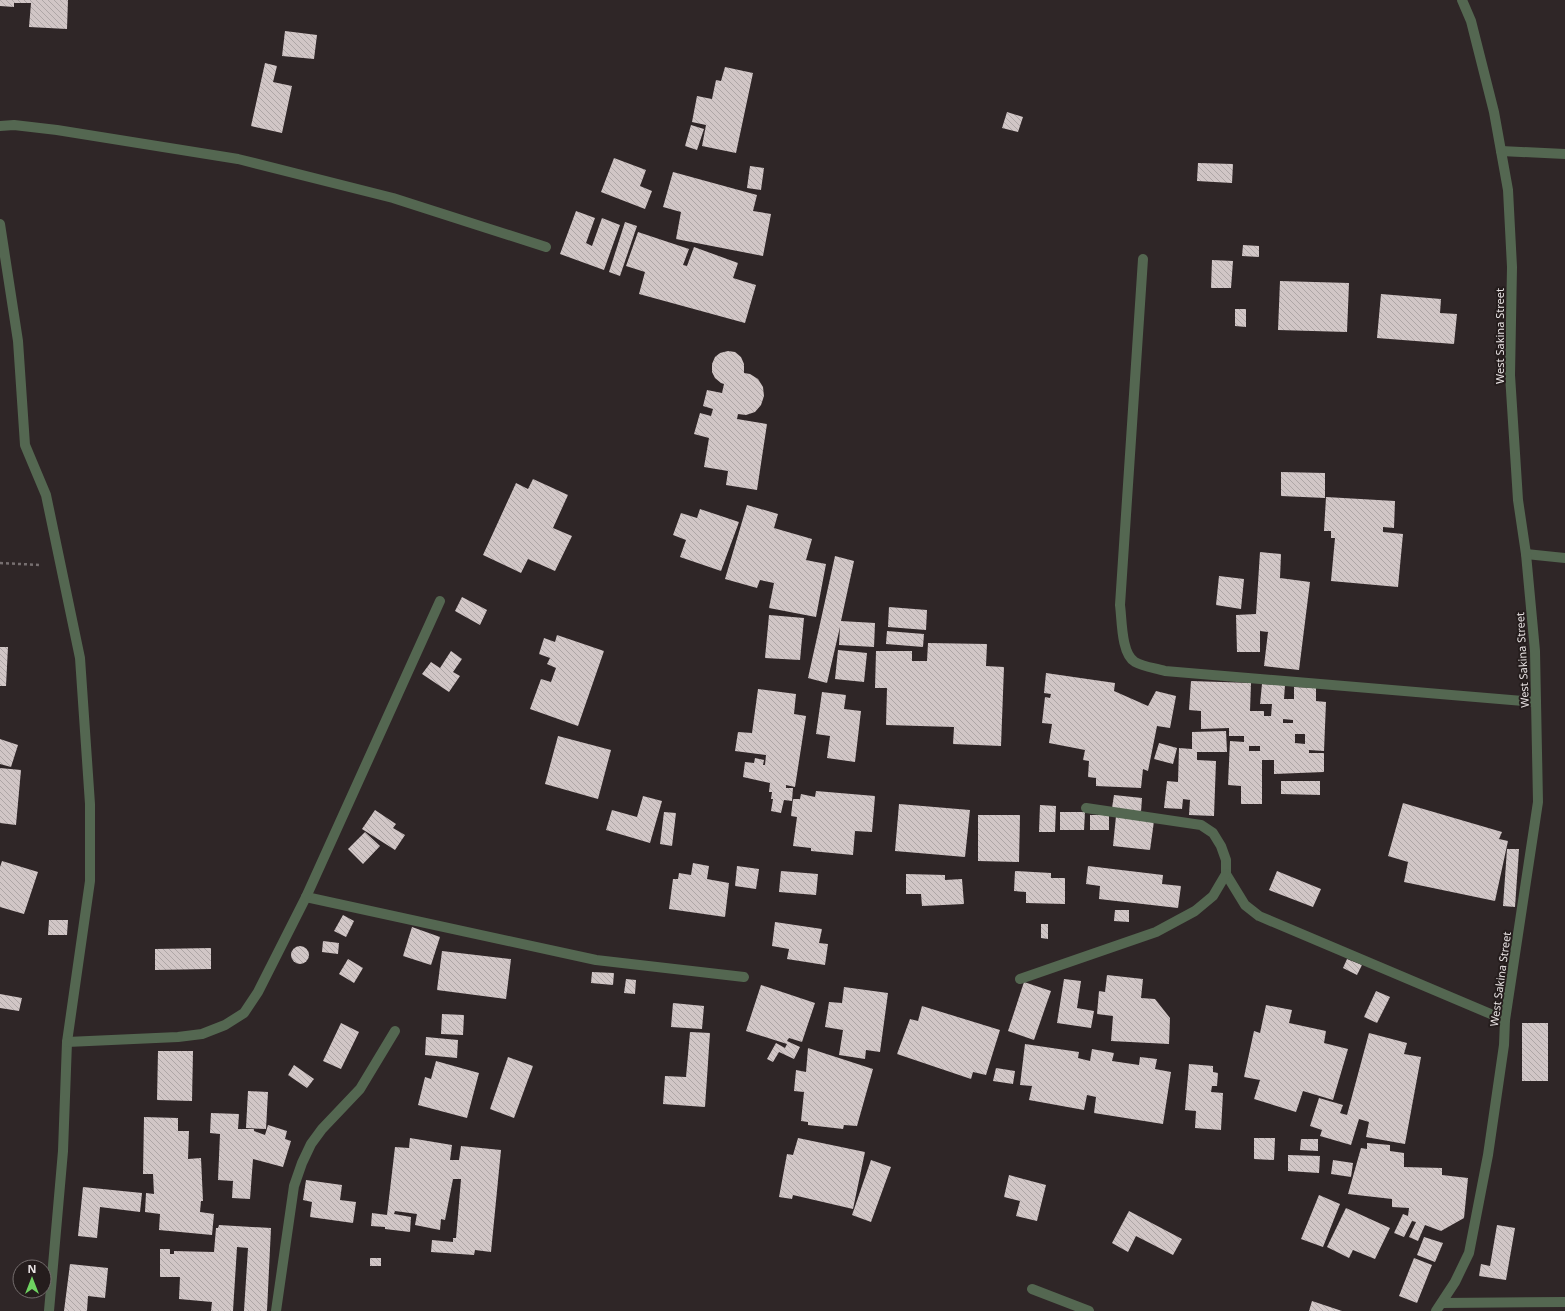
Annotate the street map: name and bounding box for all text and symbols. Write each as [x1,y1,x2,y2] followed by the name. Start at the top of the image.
[1492,288,1507,384] street label: West Sakina Street
[1512,612,1532,708] street label: West Sakina Street
[1486,931,1514,1027] street label: West Sakina Street
[12,1259,52,1299] north arrow
[28,1261,36,1276] text: N

